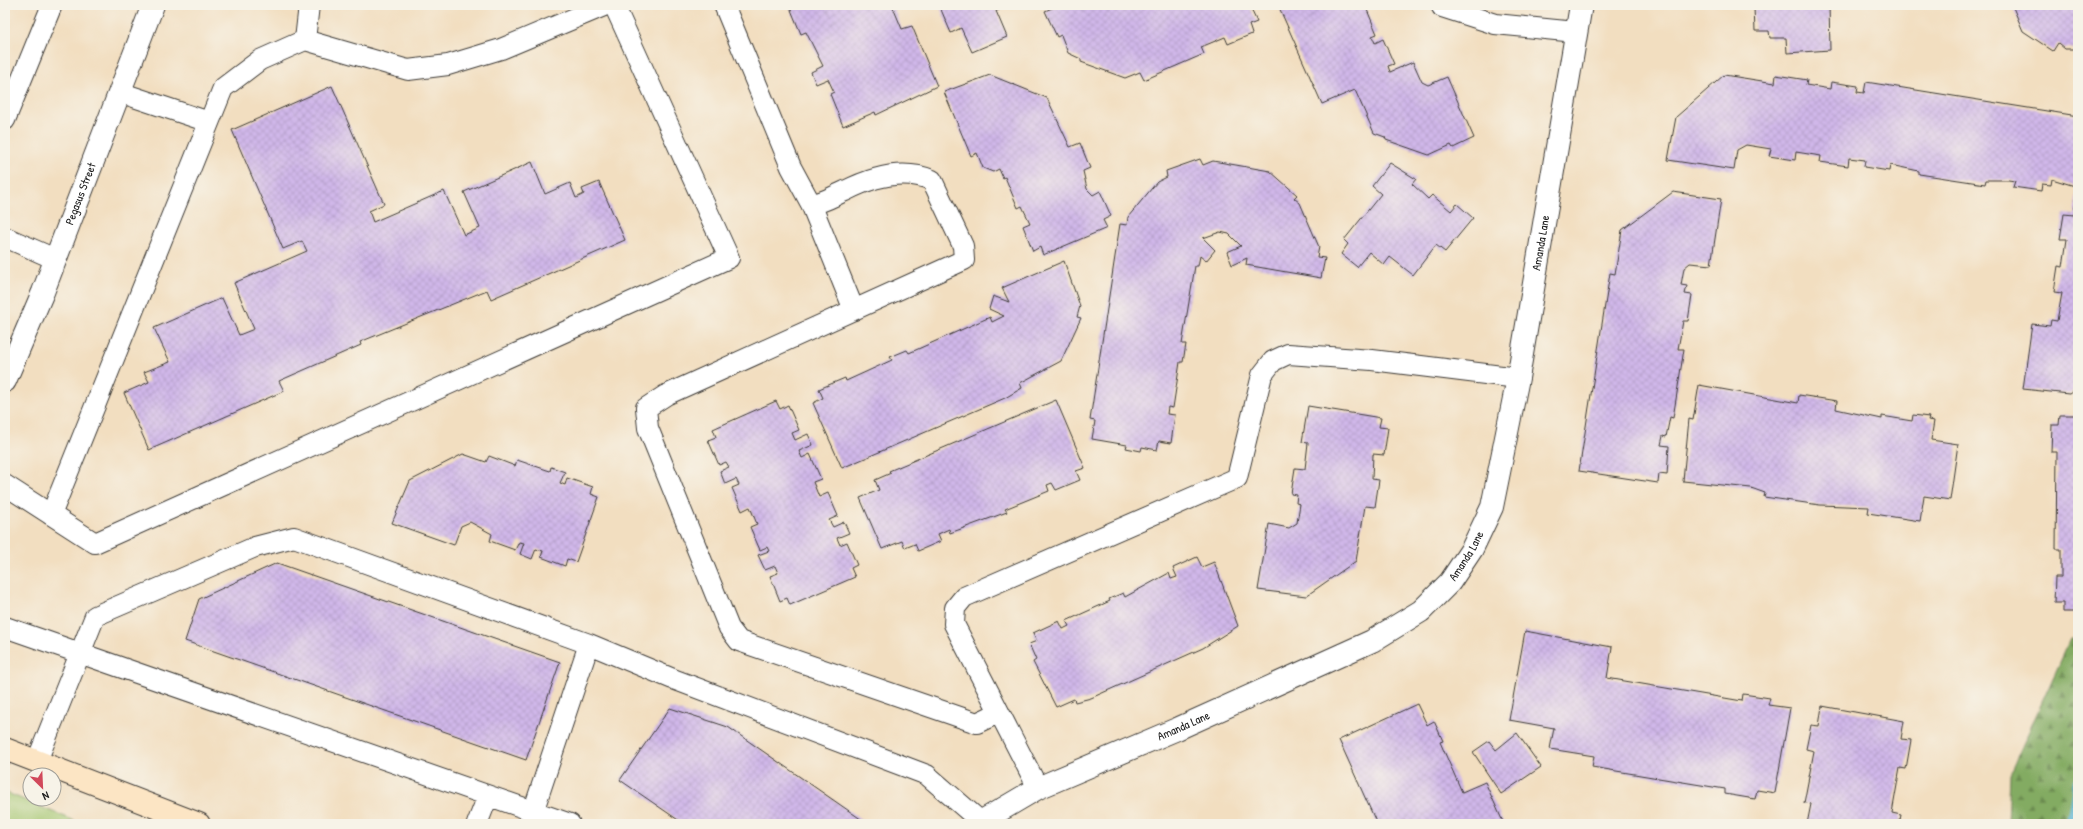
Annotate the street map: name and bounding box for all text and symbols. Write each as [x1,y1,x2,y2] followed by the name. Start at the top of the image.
[61,159,100,227] street label: Pegasus Street
[1527,214,1553,272] street label: Amanda Lane
[1444,528,1487,584] street label: Amanda Lane
[1154,706,1212,744] street label: Amanda Lane
[22,767,62,807] north arrow
[40,789,52,804] text: N

